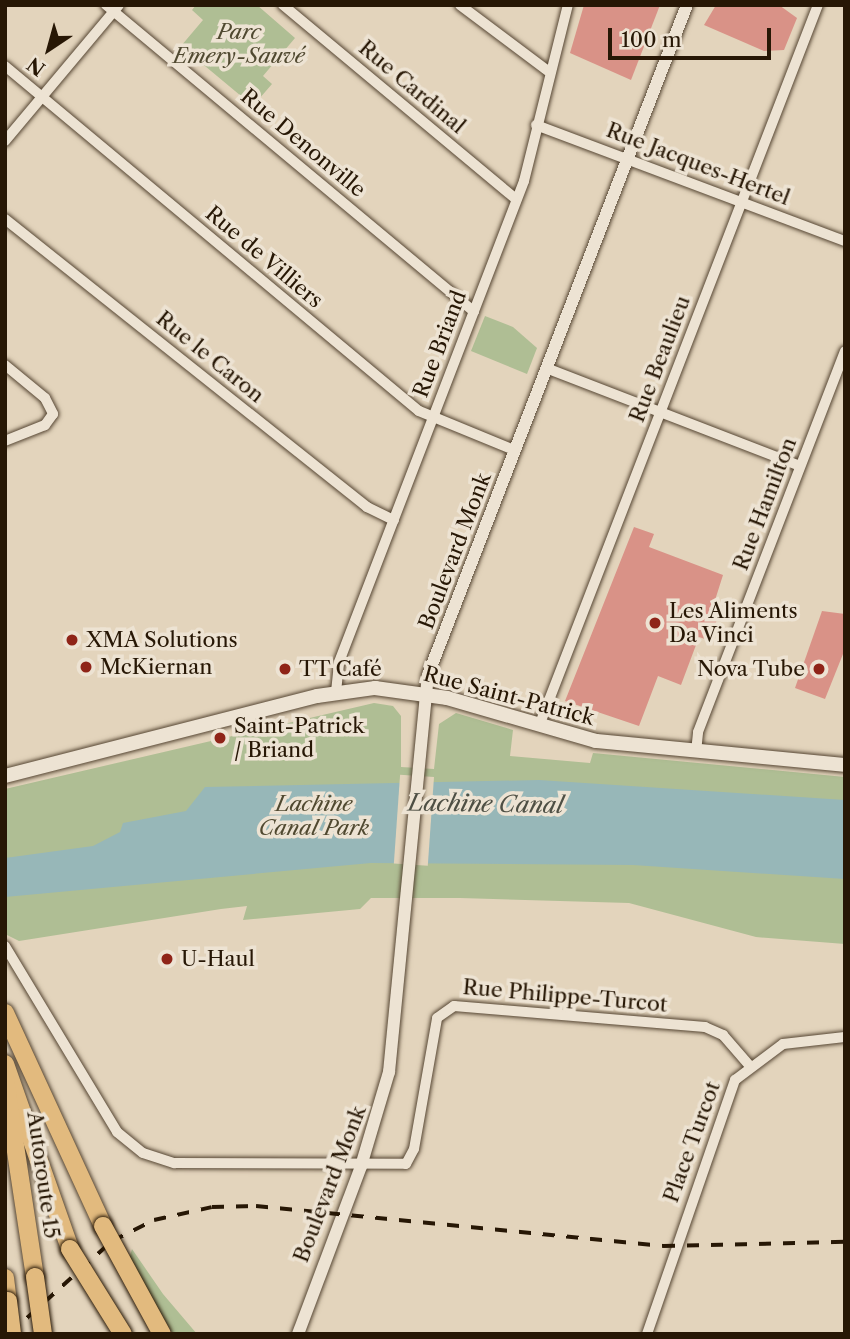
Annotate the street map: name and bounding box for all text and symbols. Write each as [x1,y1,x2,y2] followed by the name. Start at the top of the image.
[14,14,84,84] north arrow
[612,14,775,58] scale bar
[173,19,305,69] park label: Parc Emery-Sauvé
[621,27,682,52] text: 100 m
[354,35,470,139] street label: Rue Cardinal
[23,52,50,81] text: N
[236,84,370,202] street label: Rue Denonville
[603,117,793,211] street label: Rue Jacques-Hertel
[200,200,328,314] street label: Rue de Villiers
[408,287,472,401] street label: Rue Briand
[624,292,696,426] street label: Rue Beaulieu
[151,306,269,408] street label: Rue le Caron
[728,434,802,574] street label: Rue Hamilton
[414,469,496,633] street label: Boulevard Monk
[669,598,798,648] place label: Les Aliments Da Vinci
[647,615,663,631] marker: Les Aliments Da Vinci
[86,627,238,653] place label: XMA Solutions
[64,632,80,648] marker: XMA Solutions
[100,654,212,680] place label: McKiernan
[299,656,382,682] place label: TT Café
[696,656,805,682] place label: Nova Tube
[78,659,94,675] marker: McKiernan
[277,661,293,677] marker: TT Café
[421,661,597,731] street label: Rue Saint-Patrick
[811,661,827,677] marker: Nova Tube
[234,713,364,763] place label: Saint-Patrick / Briand
[212,730,228,746] marker: Saint-Patrick / Briand
[408,789,564,819] water label: Lachine Canal
[259,791,369,841] park label: Lachine Canal Park
[181,946,255,972] place label: U-Haul
[159,951,175,967] marker: U-Haul
[462,975,668,1017] street label: Rue Philippe-Turcot
[658,1078,726,1206] street label: Place Turcot
[289,1102,371,1266] street label: Boulevard Monk
[22,1110,64,1240] street label: Autoroute 15

